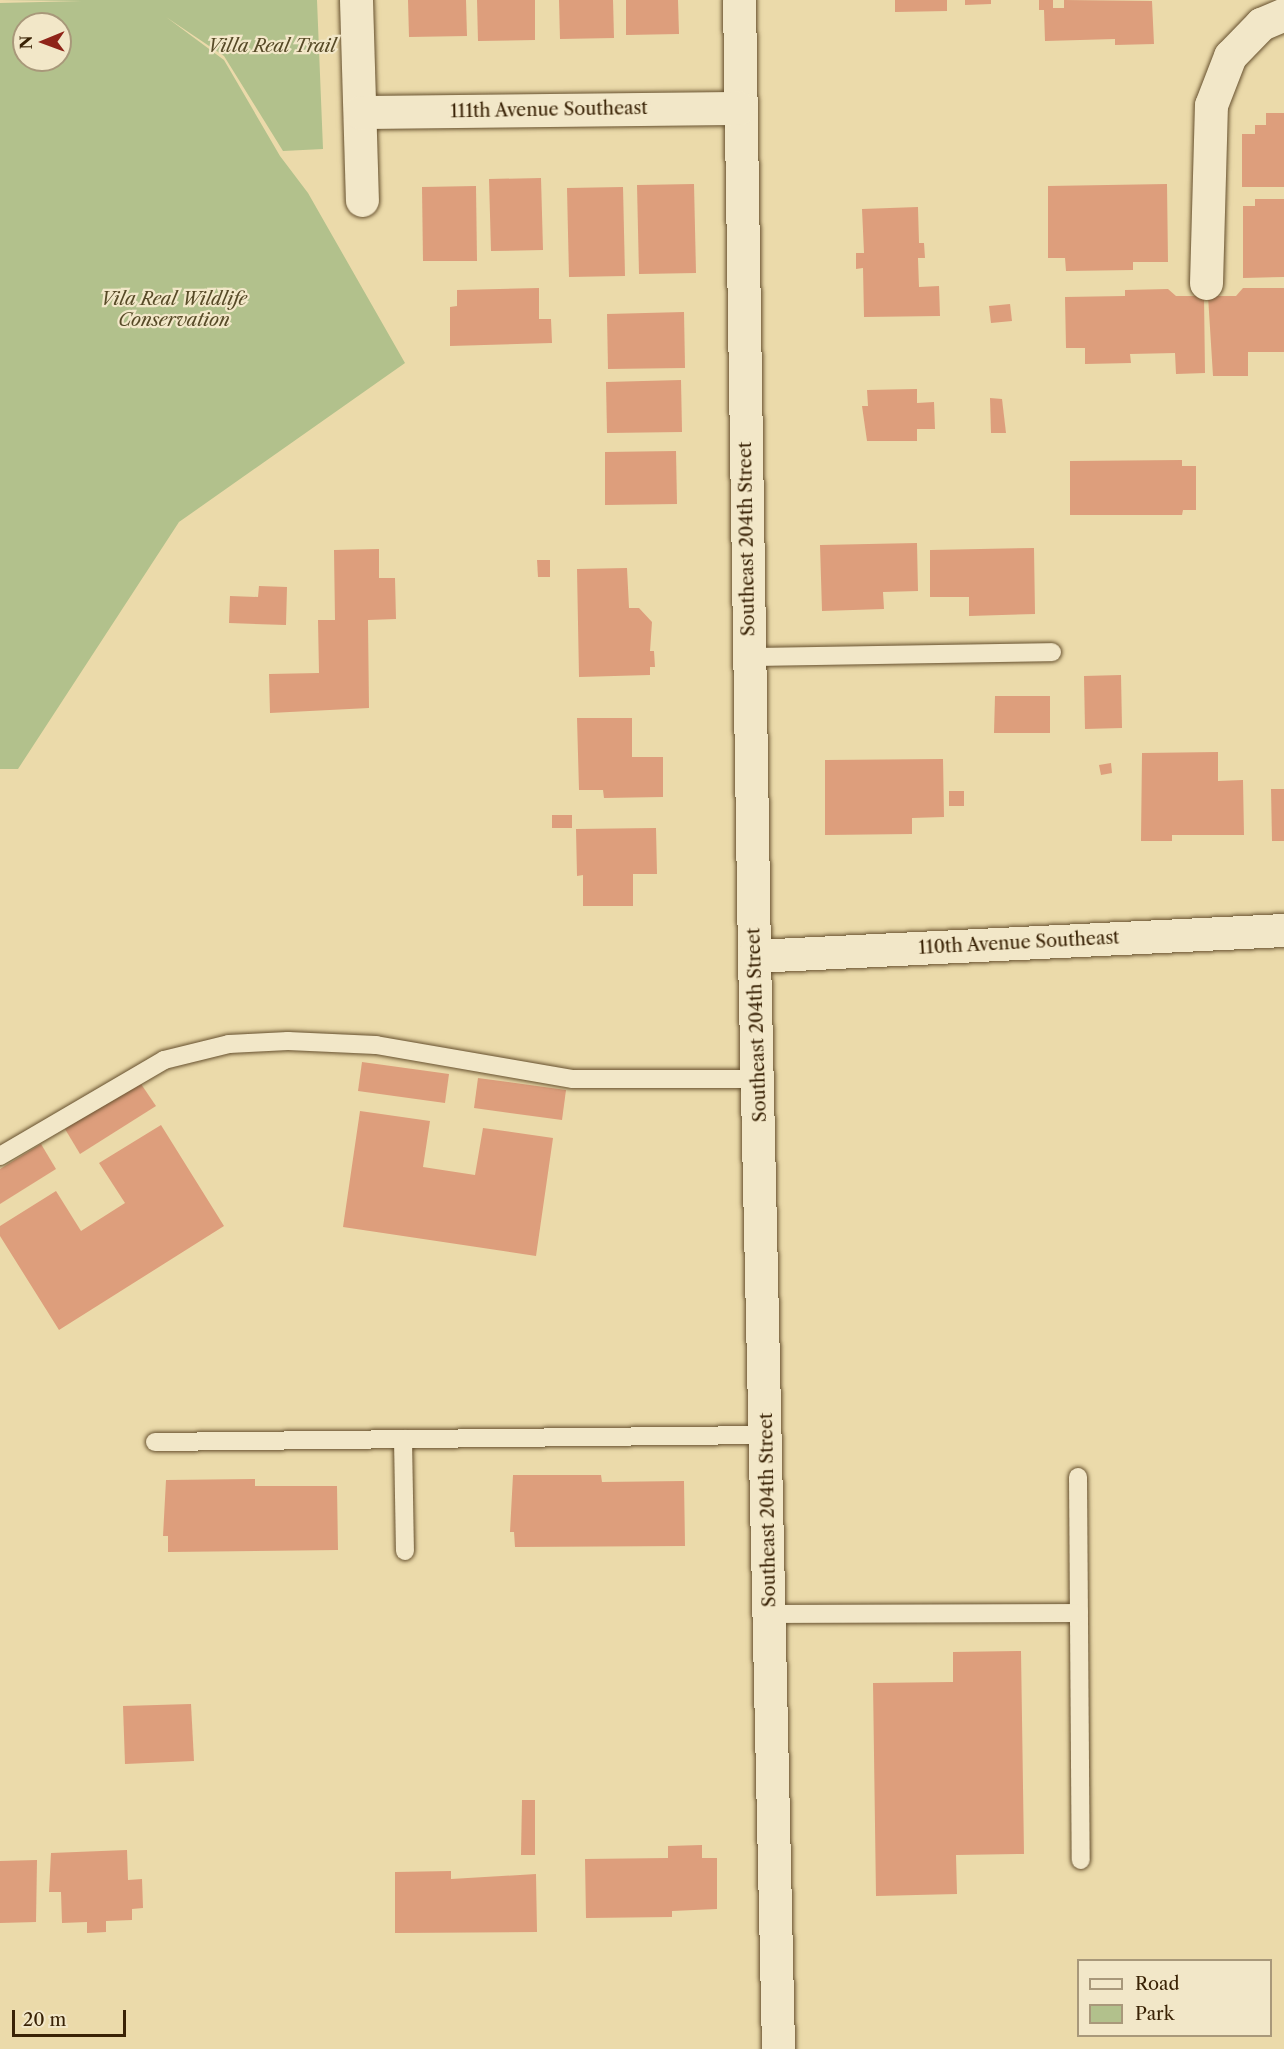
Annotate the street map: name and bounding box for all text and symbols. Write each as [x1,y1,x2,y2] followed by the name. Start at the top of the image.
[12,12,72,72] north arrow
[16,35,36,49] text: N
[208,35,336,57] park label: Villa Real Trail
[450,97,648,123] street label: 111th Avenue Southeast
[101,289,247,332] park label: Vila Real Wildlife Conservation
[735,442,759,636] street label: Southeast 204th Street
[743,927,771,1123] street label: Southeast 204th Street
[918,927,1120,959] street label: 110th Avenue Southeast
[756,1413,780,1607] street label: Southeast 204th Street
[1077,1959,1272,2037] legend
[1135,1973,1180,1995] text: Road
[15,1998,129,2036] scale bar
[1135,2003,1174,2025] text: Park
[23,2009,66,2031] text: 20 m

